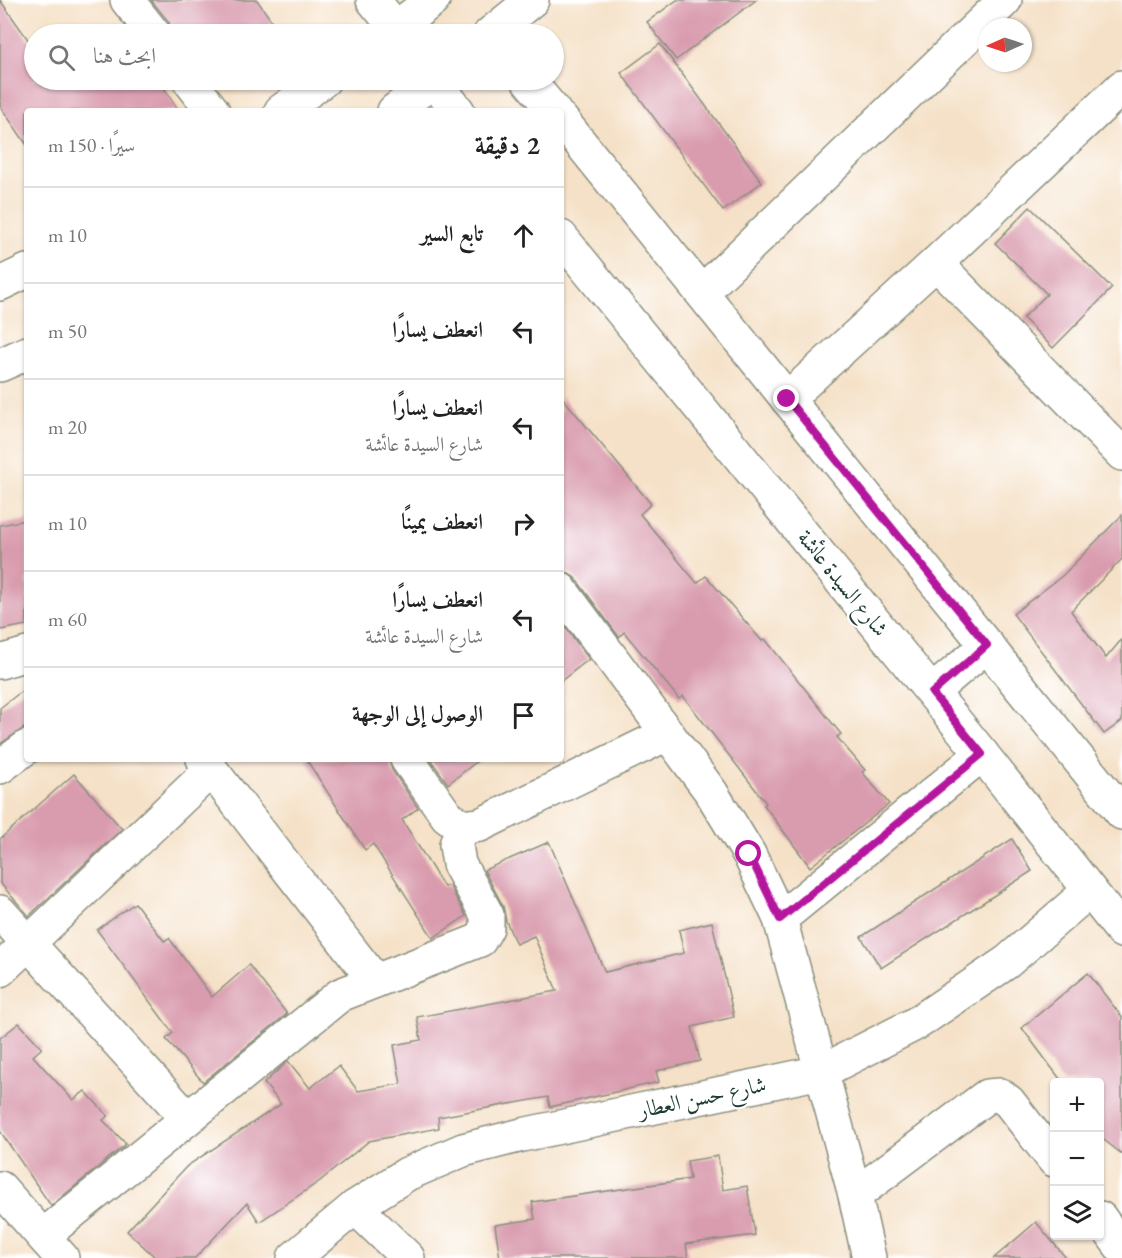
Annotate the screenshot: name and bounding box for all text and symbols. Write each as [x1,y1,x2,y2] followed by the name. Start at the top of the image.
[978,18,1032,72] north arrow
[24,24,564,90] search box
[45,41,78,74] icon: search
[93,41,156,70] text: ابحث هنا
[475,128,540,162] text: 2 دقيقة
[48,132,135,158] text: سيرًا · 150 m
[420,219,483,248] text: تابع السير
[507,219,540,252] icon: ahead
[48,222,87,248] text: 10 m
[392,315,483,344] text: انعطف يسارًا
[507,315,540,348] icon: left
[48,318,87,344] text: 50 m
[773,385,799,411] route end
[392,393,483,422] text: انعطف يسارًا
[507,411,540,444] icon: left
[48,414,87,440] text: 20 m
[365,431,483,457] text: شارع السيدة عائشة
[401,507,483,536] text: انعطف يمينًا
[507,507,540,540] icon: right
[48,510,87,536] text: 10 m
[788,524,895,645] street label: شارع السيدة عائشة
[392,585,483,614] text: انعطف يسارًا
[507,603,540,636] icon: left
[48,606,87,632] text: 60 m
[365,623,483,649] text: شارع السيدة عائشة
[352,699,483,728] text: الوصول إلى الوجهة
[507,699,540,732] icon: arrive
[735,840,761,866] route start
[633,1069,769,1129] street label: شارع حسن العطار
[1050,1078,1104,1240] map controls
[1050,1078,1104,1132] button: +
[1050,1132,1104,1186] button: −
[1050,1186,1104,1240] button: layers

